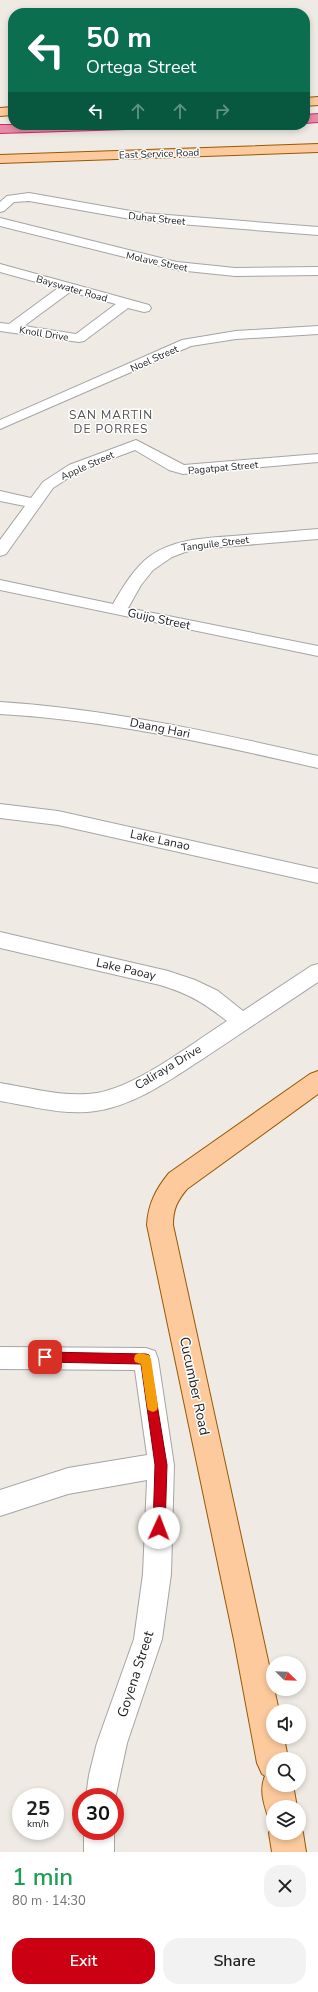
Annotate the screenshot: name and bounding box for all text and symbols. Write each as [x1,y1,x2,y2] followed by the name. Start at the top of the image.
[86,19,152,57] text: 50 m
[20,24,72,76] icon: left
[86,55,196,79] text: Ortega Street
[85,100,107,122] icon: left
[127,100,149,122] icon: ahead
[169,100,191,122] icon: ahead
[211,100,233,122] icon: right
[119,146,200,162] street label: East Service Road
[128,209,187,229] street label: Duhat Street
[125,249,189,275] street label: Molave Street
[34,272,109,306] street label: Bayswater Road
[18,323,69,345] street label: Knoll Drive
[128,342,181,376] street label: Noel Street
[69,407,153,437] district label: SAN MARTIN DE PORRES
[59,448,117,484] street label: Apple Street
[187,458,259,478] street label: Pagatpat Street
[180,533,250,555] street label: Tanguile Street
[126,605,193,634] street label: Guijo Street
[128,714,192,742] street label: Daang Hari
[129,826,192,854] street label: Lake Lanao
[94,954,158,984] street label: Lake Paoay
[132,1041,204,1093] street label: Caliraya Drive
[175,1335,214,1437] street label: Cucumber Road
[28,1340,62,1374] pin
[34,1346,56,1368] icon: arrive
[138,1507,180,1549] position arrow
[113,1629,158,1720] street label: Goyena Street
[266,1656,306,1696] north arrow
[266,1656,306,1840] map controls
[266,1704,306,1744] button: sound
[266,1752,306,1792] button: search
[72,1788,124,1840] speed limit sign: 30
[26,1795,50,1822] text: 25
[266,1800,306,1840] button: layers
[27,1817,49,1831] text: km/h
[12,1861,73,1893] text: 1 min
[264,1865,306,1907] button: close
[12,1892,86,1910] text: 80 m · 14:30
[12,1938,155,1984] button: Exit
[163,1938,306,1984] button: Share

